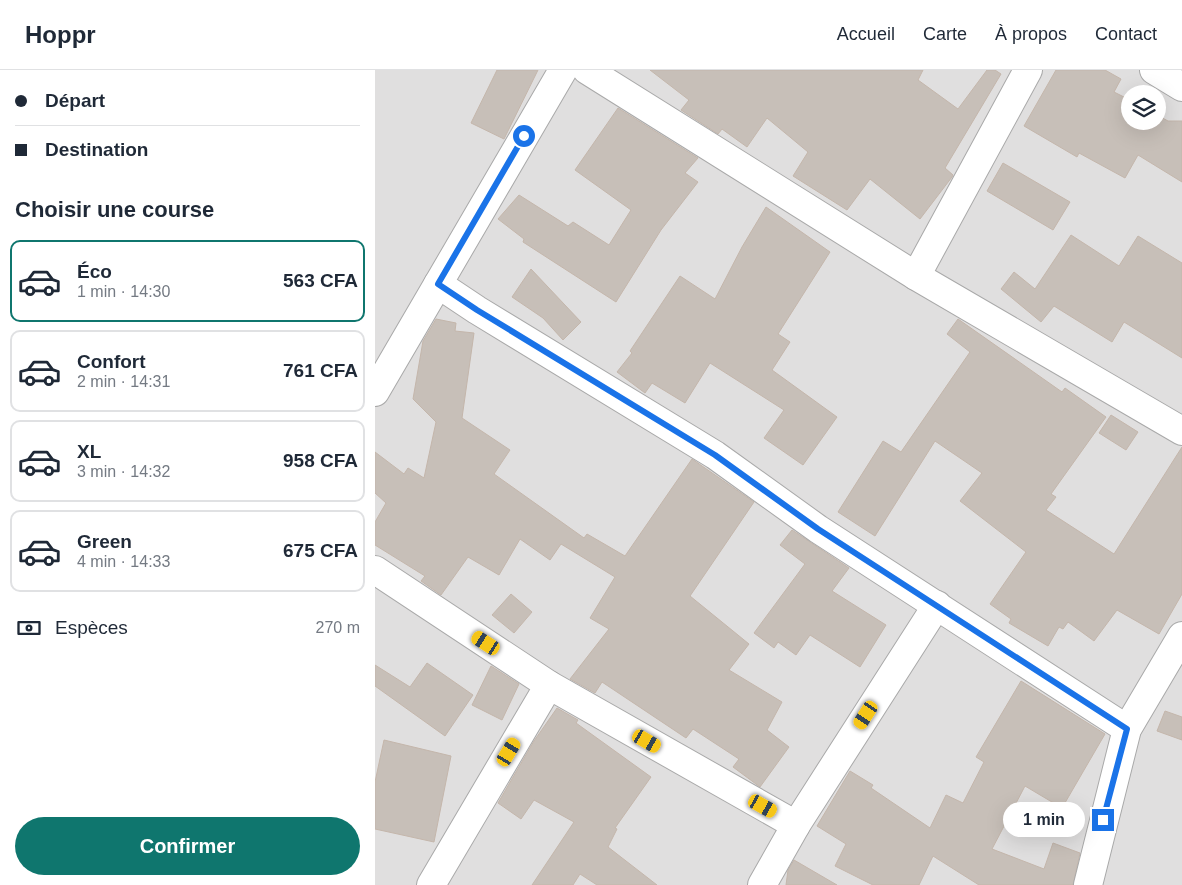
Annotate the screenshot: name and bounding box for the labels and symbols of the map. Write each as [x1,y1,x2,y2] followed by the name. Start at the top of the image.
[513,125,535,147] route start
[469,629,502,657] car
[851,698,880,732] car
[630,727,663,755] car
[494,735,523,769] car
[746,792,779,820] car
[1003,802,1085,838] callout: 1 min
[1092,809,1114,831] route end

